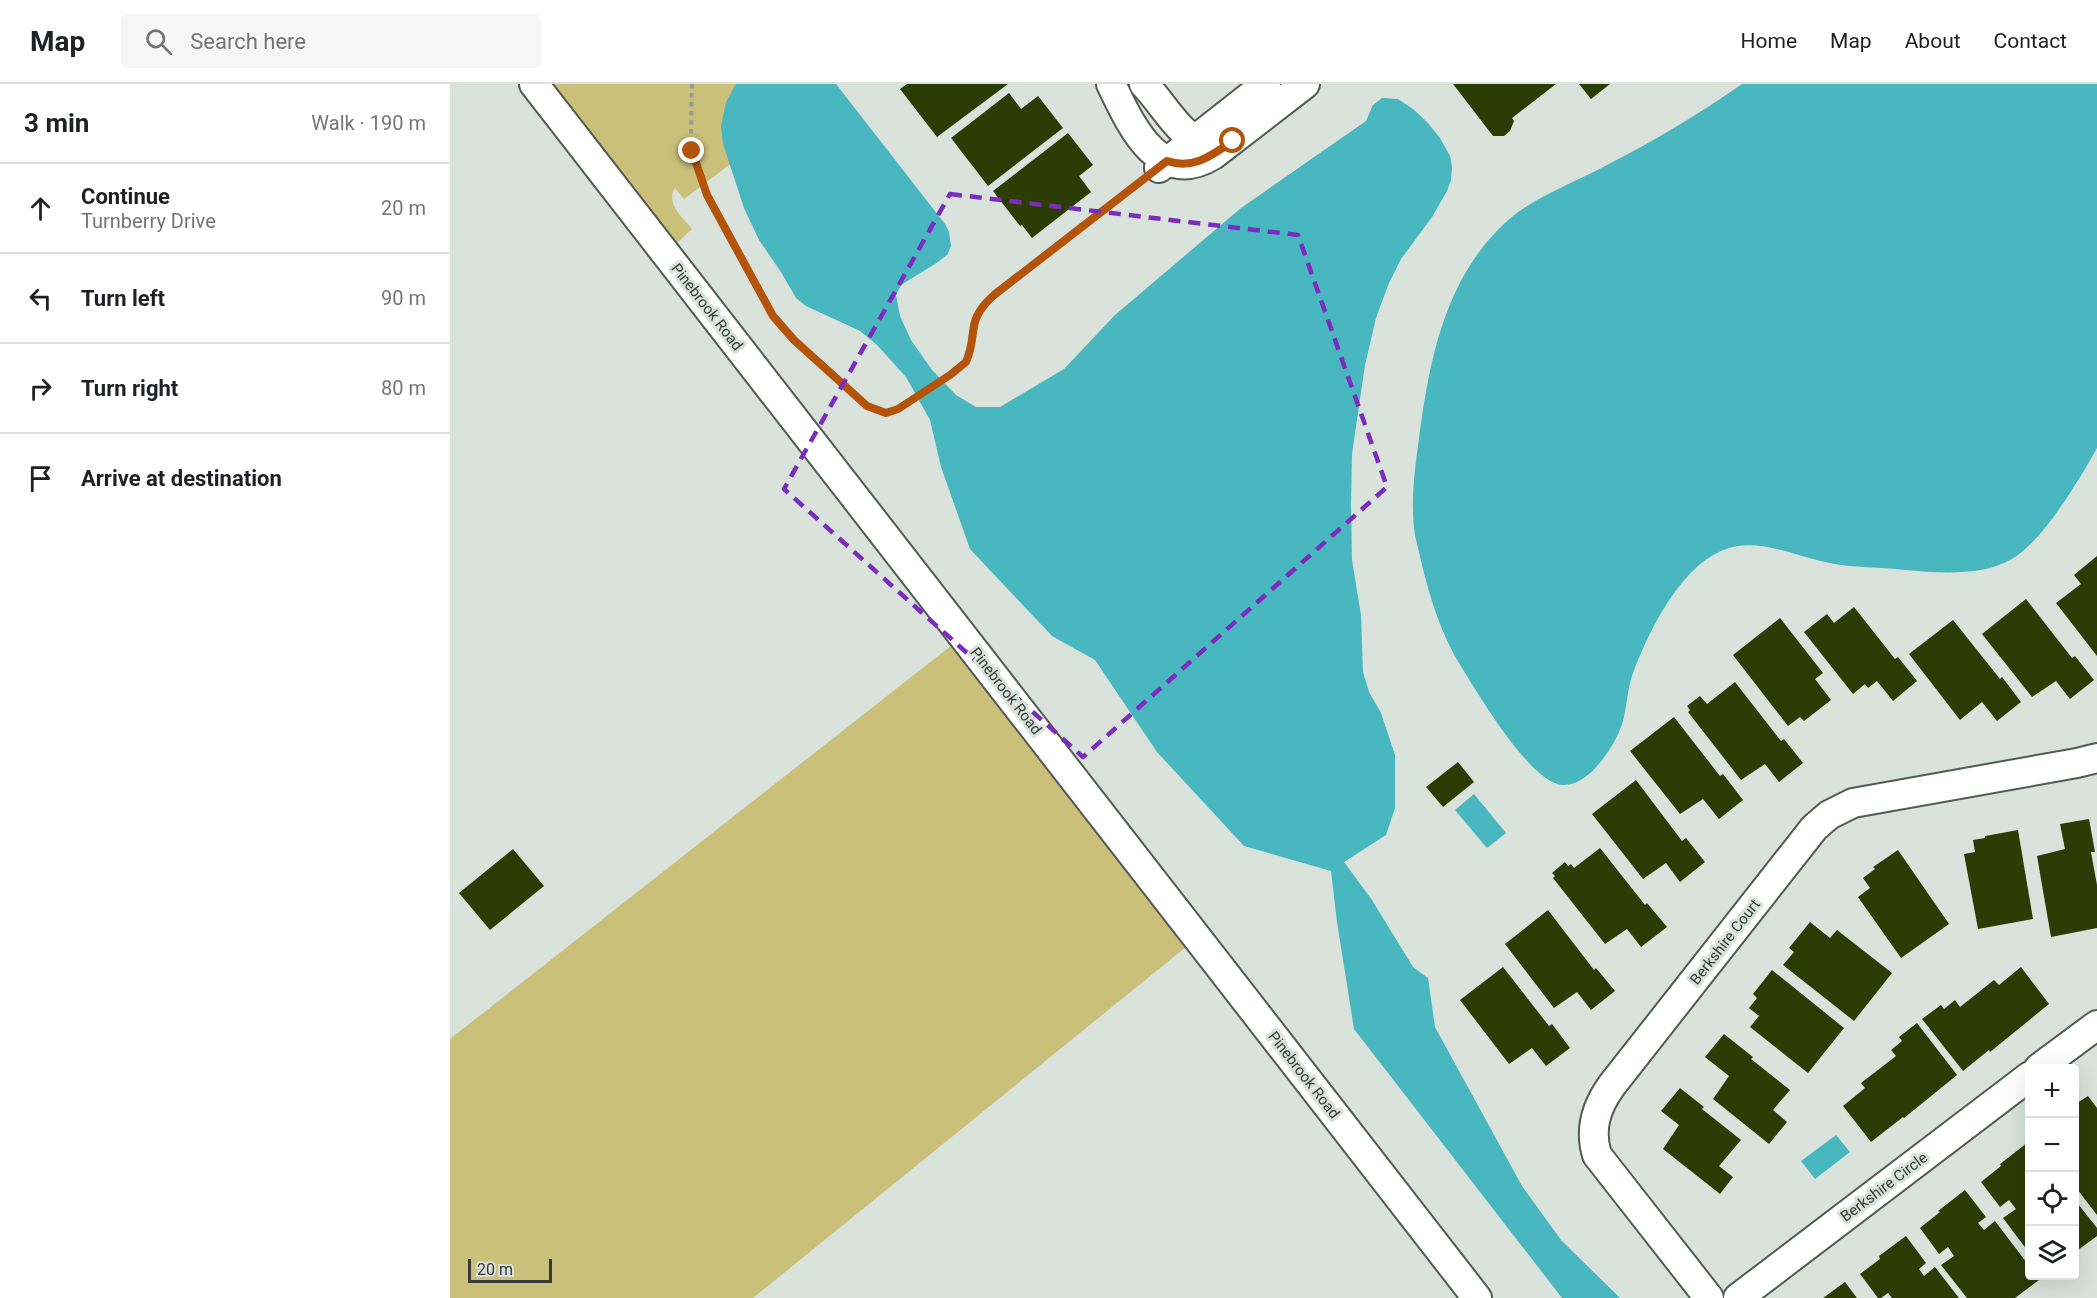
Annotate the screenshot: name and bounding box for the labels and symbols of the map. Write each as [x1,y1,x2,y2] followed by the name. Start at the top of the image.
[1219,127,1245,153] route start
[678,137,704,163] route end
[667,260,747,354] street label: Pinebrook Road
[966,644,1046,738] street label: Pinebrook Road
[1686,896,1764,988] street label: Berkshire Court
[1264,1028,1344,1122] street label: Pinebrook Road
[1837,1148,1931,1226] street label: Berkshire Circle
[468,1256,552,1284] scale bar

